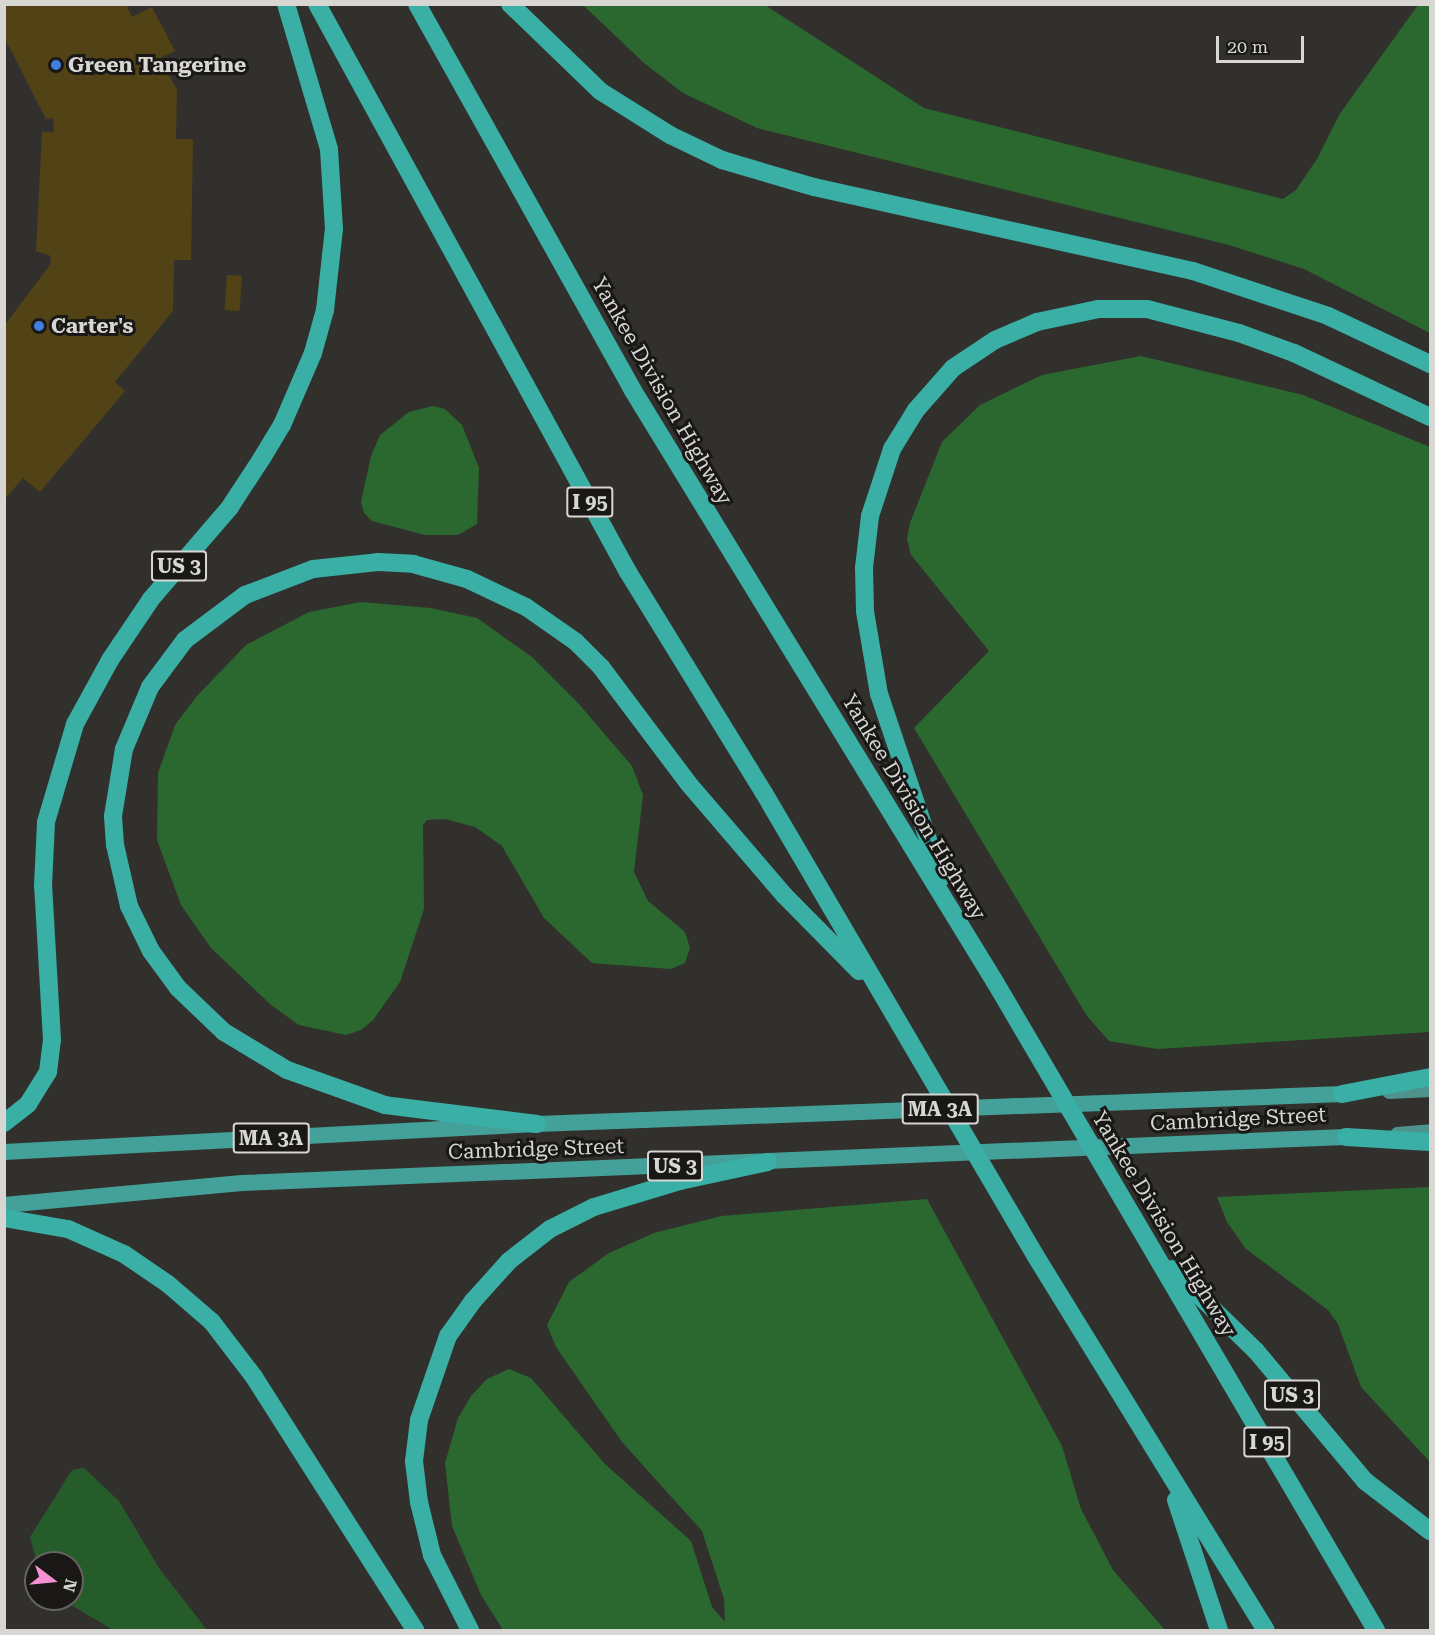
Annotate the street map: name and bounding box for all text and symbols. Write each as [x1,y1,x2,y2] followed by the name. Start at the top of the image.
[1219,24,1308,62] scale bar
[1227,36,1268,57] text: 20 m
[68,52,246,78] place label: Green Tangerine
[49,58,63,72] marker: Green Tangerine
[586,273,738,509] street label: Yankee Division Highway
[51,313,133,339] place label: Carter's
[32,319,46,333] marker: Carter's
[566,485,614,519] road number: I 95
[150,549,207,583] road number: US 3
[837,690,991,924] street label: Yankee Division Highway
[901,1092,979,1126] road number: MA 3A
[1149,1102,1327,1136] street label: Cambridge Street
[1087,1107,1241,1341] street label: Yankee Division Highway
[232,1121,310,1155] road number: MA 3A
[448,1133,624,1165] street label: Cambridge Street
[646,1149,704,1183] road number: US 3
[1264,1378,1320,1412] road number: US 3
[1243,1425,1291,1459] road number: I 95
[24,1551,84,1611] north arrow
[59,1577,81,1594] text: N

